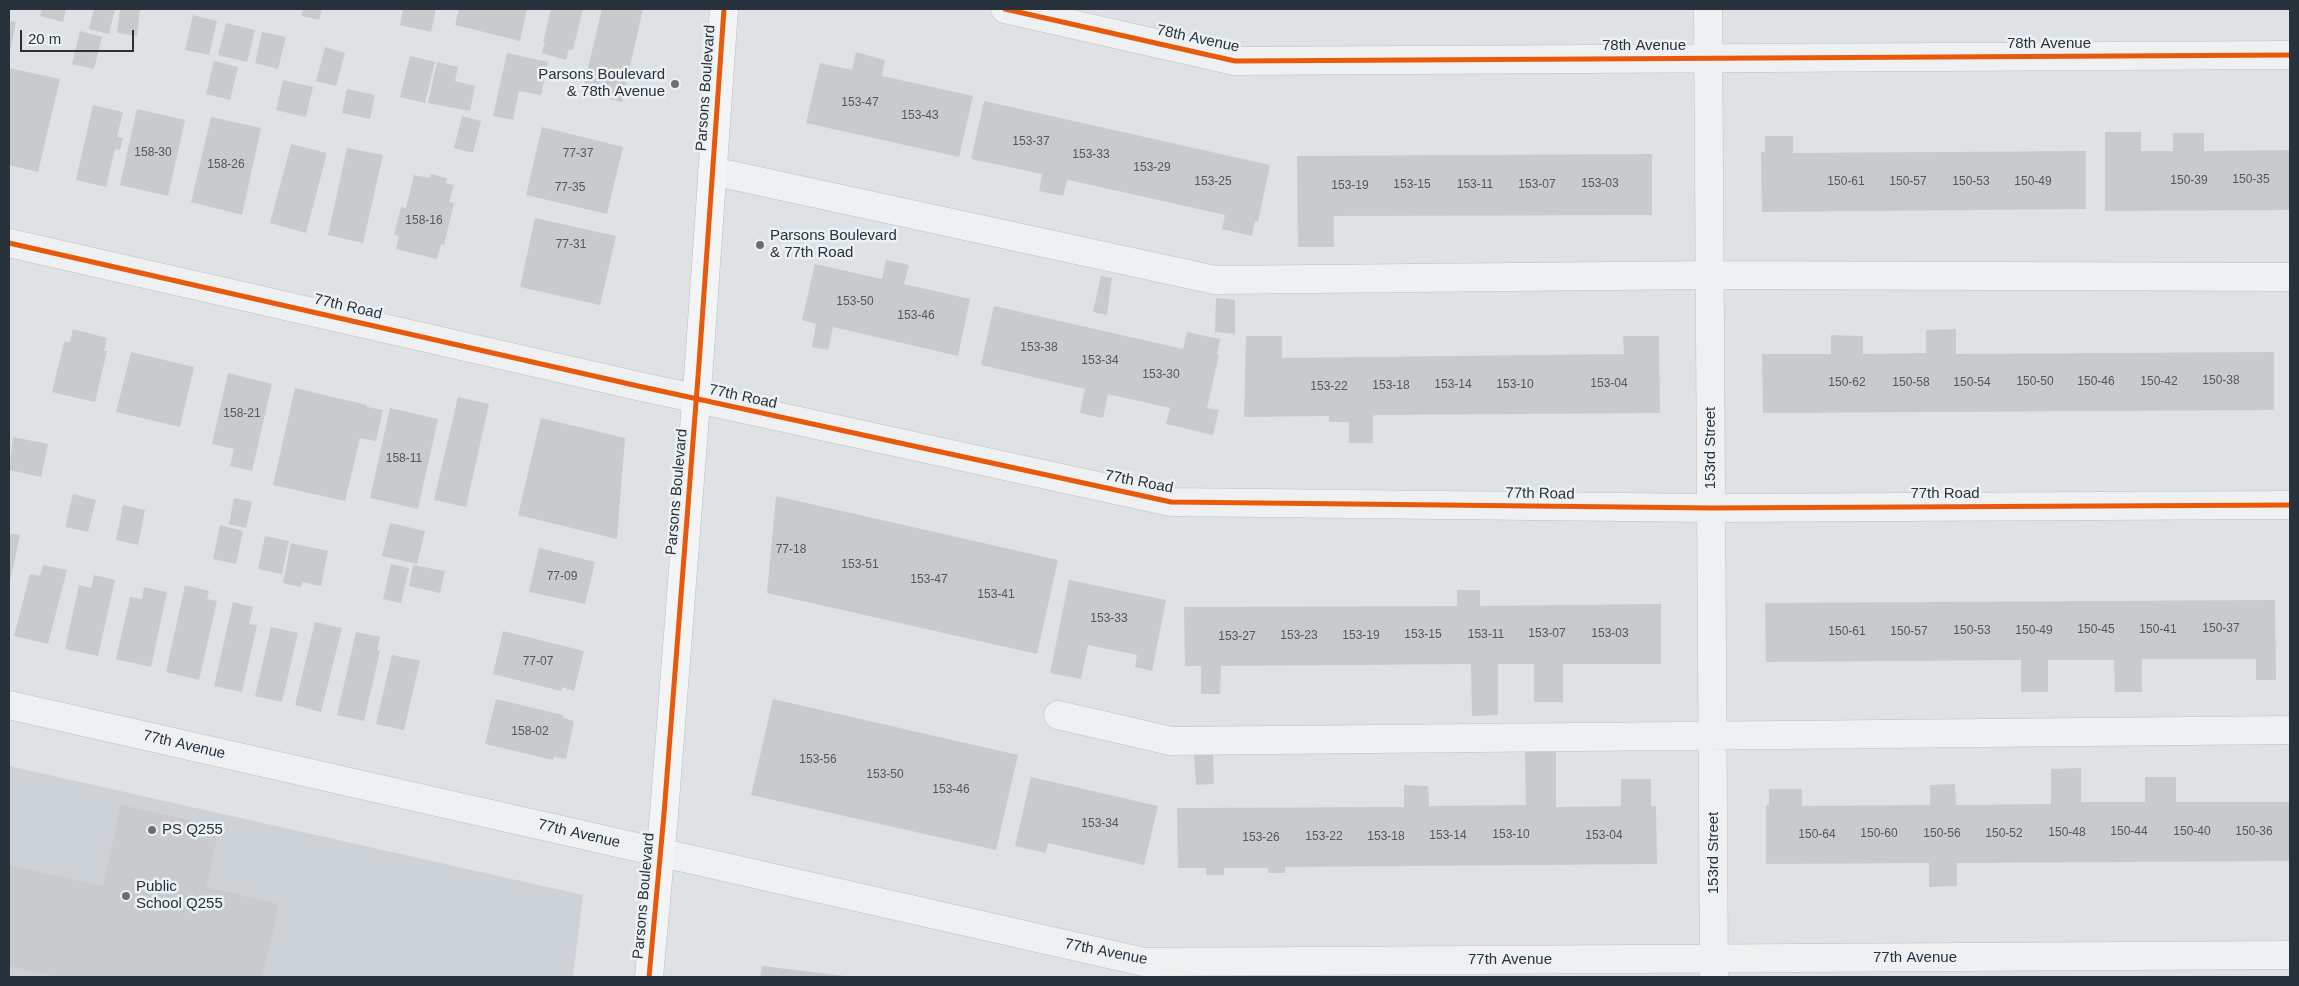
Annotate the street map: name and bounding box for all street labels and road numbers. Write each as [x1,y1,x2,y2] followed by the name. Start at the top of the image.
[1155,21,1241,57] street label: 78th Avenue
[693,24,719,152] street label: Parsons Boulevard
[2007,35,2091,53] street label: 78th Avenue
[1602,37,1686,55] street label: 78th Avenue
[312,290,384,324] street label: 77th Road
[707,381,779,413] street label: 77th Road
[1702,407,1720,489] street label: 153rd Street
[663,428,691,556] street label: Parsons Boulevard
[1103,467,1175,497] street label: 77th Road
[1505,484,1575,504] street label: 77th Road
[1910,485,1980,503] street label: 77th Road
[141,727,227,763] street label: 77th Avenue
[1705,812,1723,894] street label: 153rd Street
[536,816,622,852] street label: 77th Avenue
[630,832,658,960] street label: Parsons Boulevard
[1063,935,1149,969] street label: 77th Avenue
[1873,949,1957,967] street label: 77th Avenue
[1468,951,1552,969] street label: 77th Avenue

